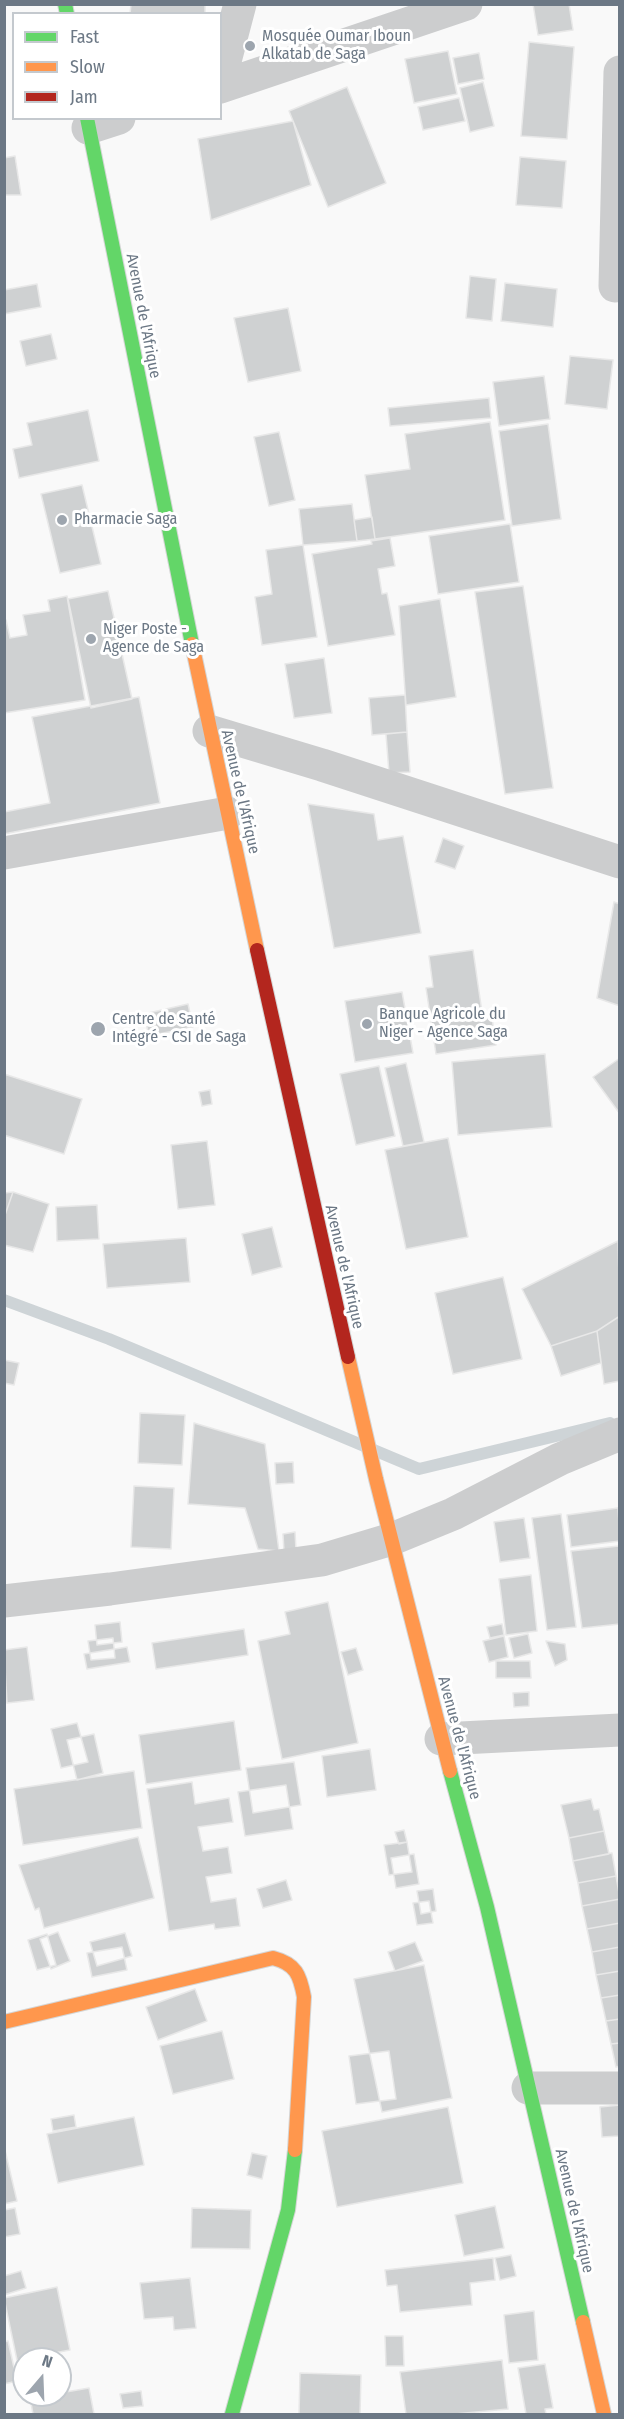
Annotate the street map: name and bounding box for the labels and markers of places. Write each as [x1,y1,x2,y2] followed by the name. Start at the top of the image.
[262,27,411,65] place label: Mosquée Oumar Iboun Alkatab de Saga
[243,39,257,53] marker: Mosquée Oumar Iboun Alkatab de Saga
[74,510,177,530] place label: Pharmacie Saga
[55,513,69,527] marker: Pharmacie Saga
[103,620,204,658] place label: Niger Poste - Agence de Saga
[84,632,98,646] marker: Niger Poste - Agence de Saga
[379,1005,508,1043] place label: Banque Agricole du Niger - Agence Saga
[112,1010,246,1048] place label: Centre de Santé Intégré - CSI de Saga
[360,1017,374,1031] marker: Banque Agricole du Niger - Agence Saga
[89,1020,107,1038] marker: Centre de Santé Intégré - CSI de Saga

